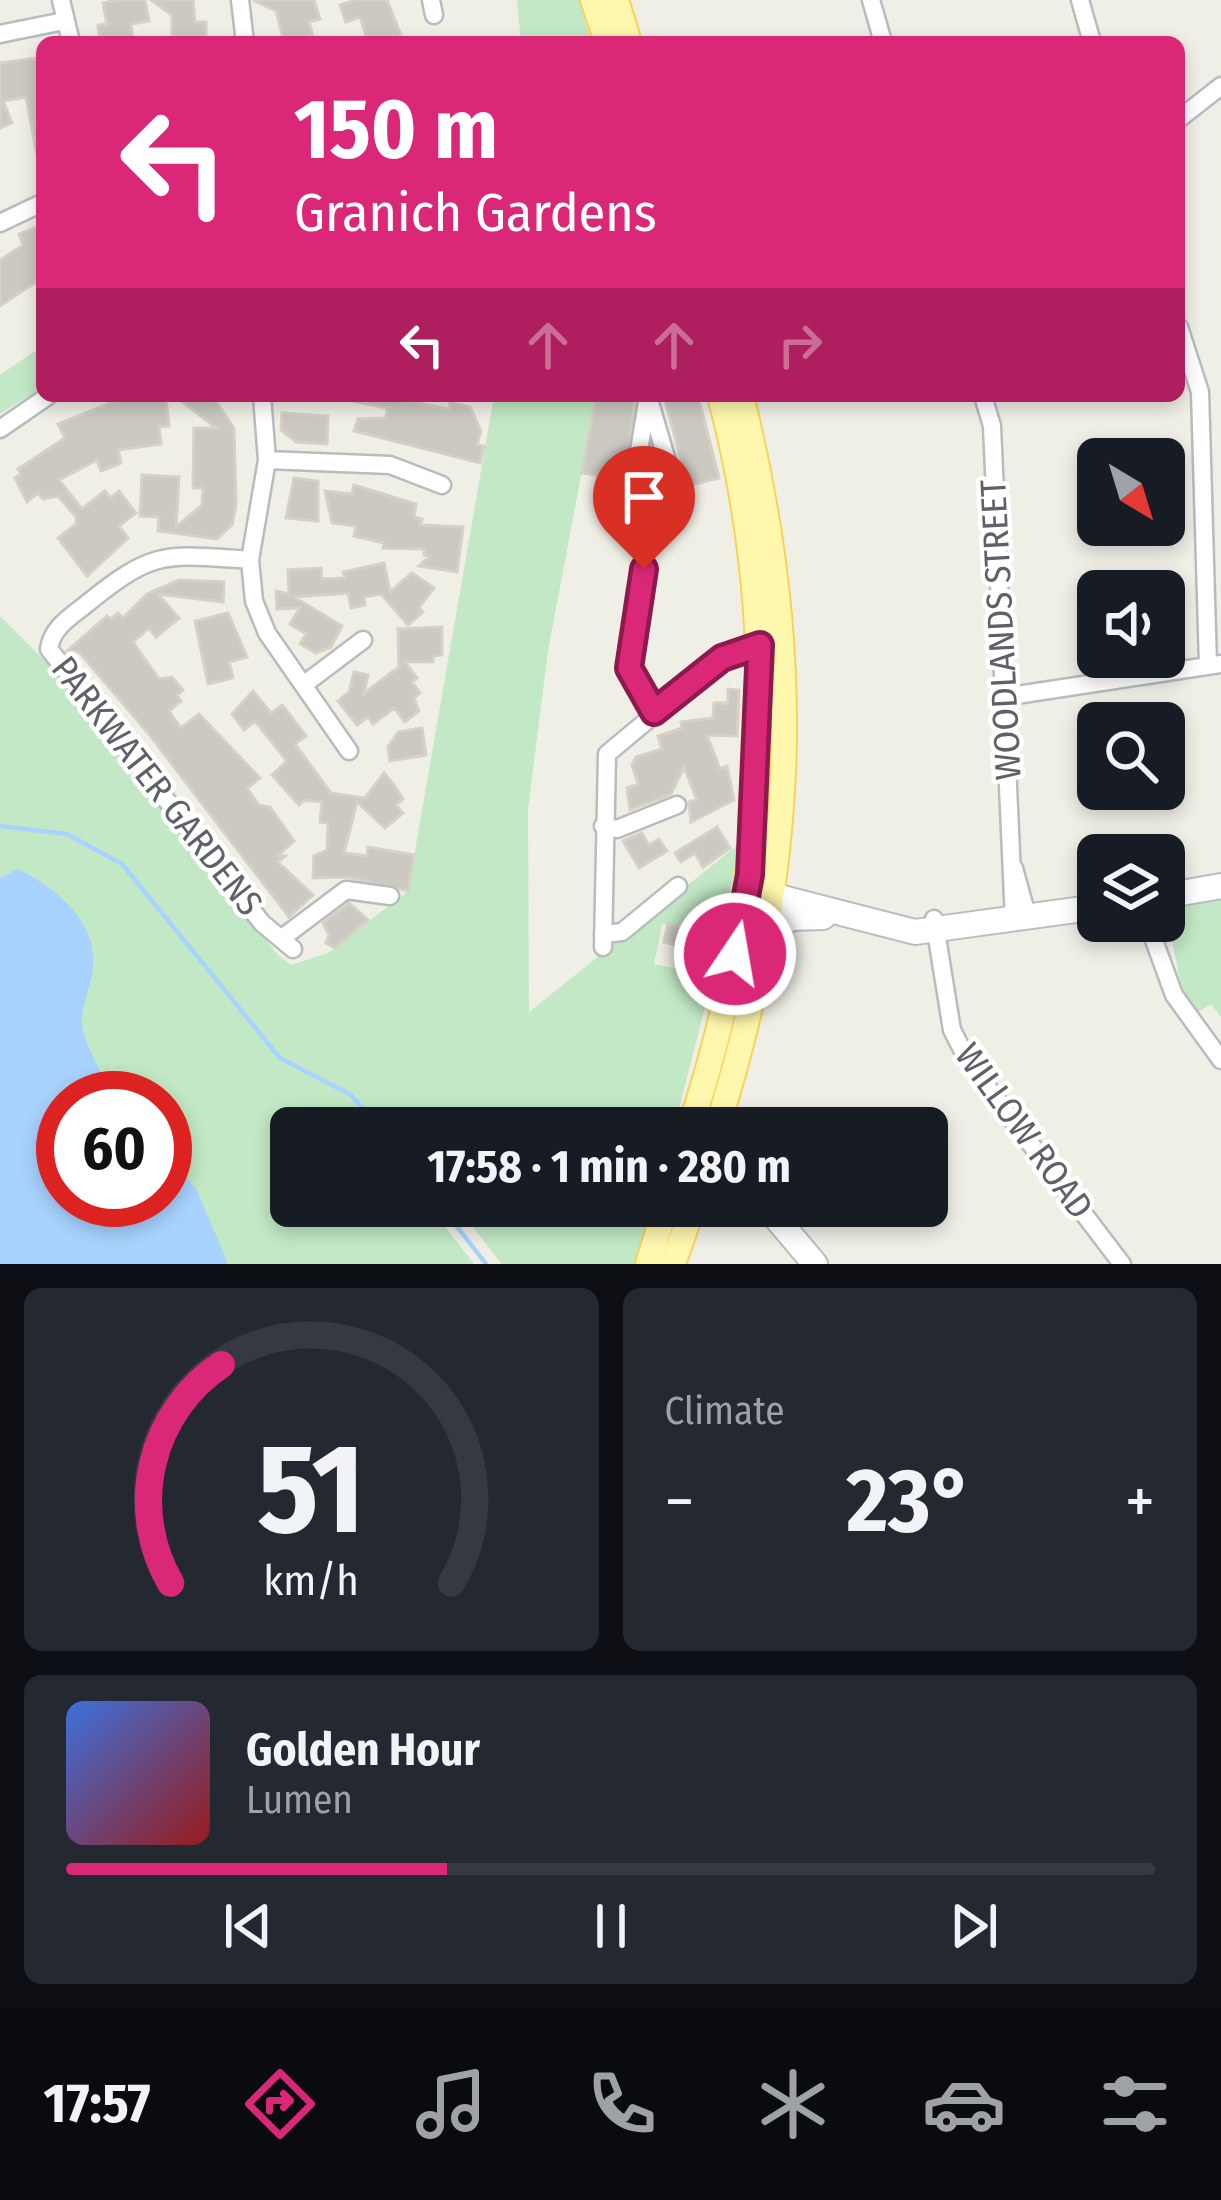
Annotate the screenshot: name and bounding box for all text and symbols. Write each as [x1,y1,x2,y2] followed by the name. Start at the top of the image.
[294,79,498,180] text: 150 m
[96,84,252,240] icon: left
[294,181,657,245] text: Granich Gardens
[389,312,455,378] icon: left
[515,312,581,378] icon: ahead
[641,312,707,378] icon: ahead
[767,312,833,378] icon: right
[1077,438,1185,546] north arrow
[1077,438,1185,942] map controls
[593,446,695,569] pin
[611,464,677,530] icon: arrive
[971,478,1031,781] street label: WOODLANDS STREET
[1077,570,1185,678] button: sound
[42,648,272,924] street label: PARKWATER GARDENS
[1077,702,1185,810] button: search
[1077,834,1185,942] button: layers
[672,891,798,1017] position arrow
[946,1035,1102,1227] street label: WILLOW ROAD
[36,1071,192,1227] speed limit sign: 60
[427,1140,791,1194] text: 17:58 · 1 min · 280 m
[665,1388,785,1434] text: Climate
[258,1415,365,1565] text: 51
[846,1447,973,1555] text: 23°
[665,1462,694,1541] text: −
[1125,1462,1155,1541] text: +
[263,1554,359,1605] text: km/h
[246,1723,480,1777] text: Golden Hour
[246,1777,353,1823] text: Lumen
[215,1893,281,1959] icon: previous
[578,1893,644,1959] icon: pause
[941,1893,1007,1959] icon: next
[238,2062,322,2146] icon: directions
[409,2062,493,2146] icon: music
[580,2062,664,2146] icon: phone
[751,2062,835,2146] icon: climate
[922,2062,1006,2146] icon: car
[1093,2062,1177,2146] icon: filters
[44,2072,150,2136] text: 17:57

